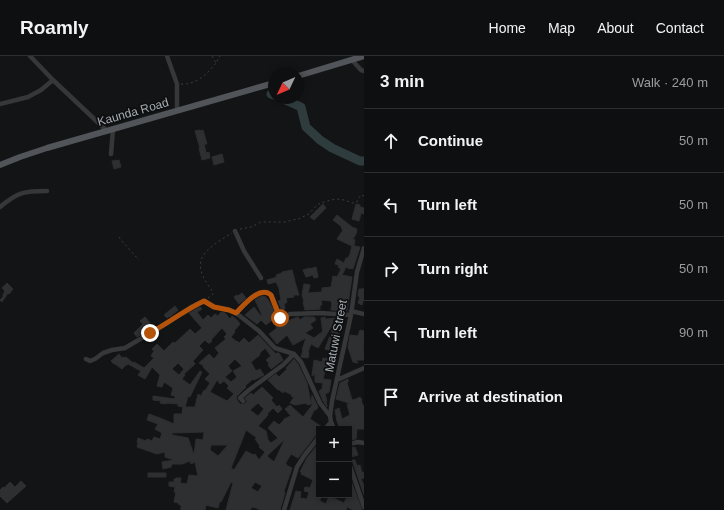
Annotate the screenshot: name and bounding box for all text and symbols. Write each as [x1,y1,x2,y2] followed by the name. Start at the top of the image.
[20,17,89,38] text: Roamly
[489,20,526,36] text: Home
[548,20,575,36] text: Map
[597,20,634,36] text: About
[656,20,704,36] text: Contact
[268,68,304,104] north arrow
[380,72,424,91] text: 3 min
[632,75,708,90] text: Walk · 240 m
[96,95,170,129] street label: Kaunda Road
[380,130,402,152] icon: ahead
[418,132,483,149] text: Continue
[679,133,708,148] text: 50 m
[380,194,402,216] icon: left
[418,196,477,213] text: Turn left
[679,197,708,212] text: 50 m
[380,258,402,280] icon: right
[418,260,488,277] text: Turn right
[679,261,708,276] text: 50 m
[322,298,350,373] street label: Matuwi Street
[271,309,289,327] route start
[380,322,402,344] icon: left
[141,324,159,342] route end
[418,324,477,341] text: Turn left
[679,325,708,340] text: 90 m
[380,386,402,408] icon: arrive
[418,388,563,405] text: Arrive at destination
[316,426,352,498] map controls
[316,426,352,462] button: +
[316,462,352,498] button: −

